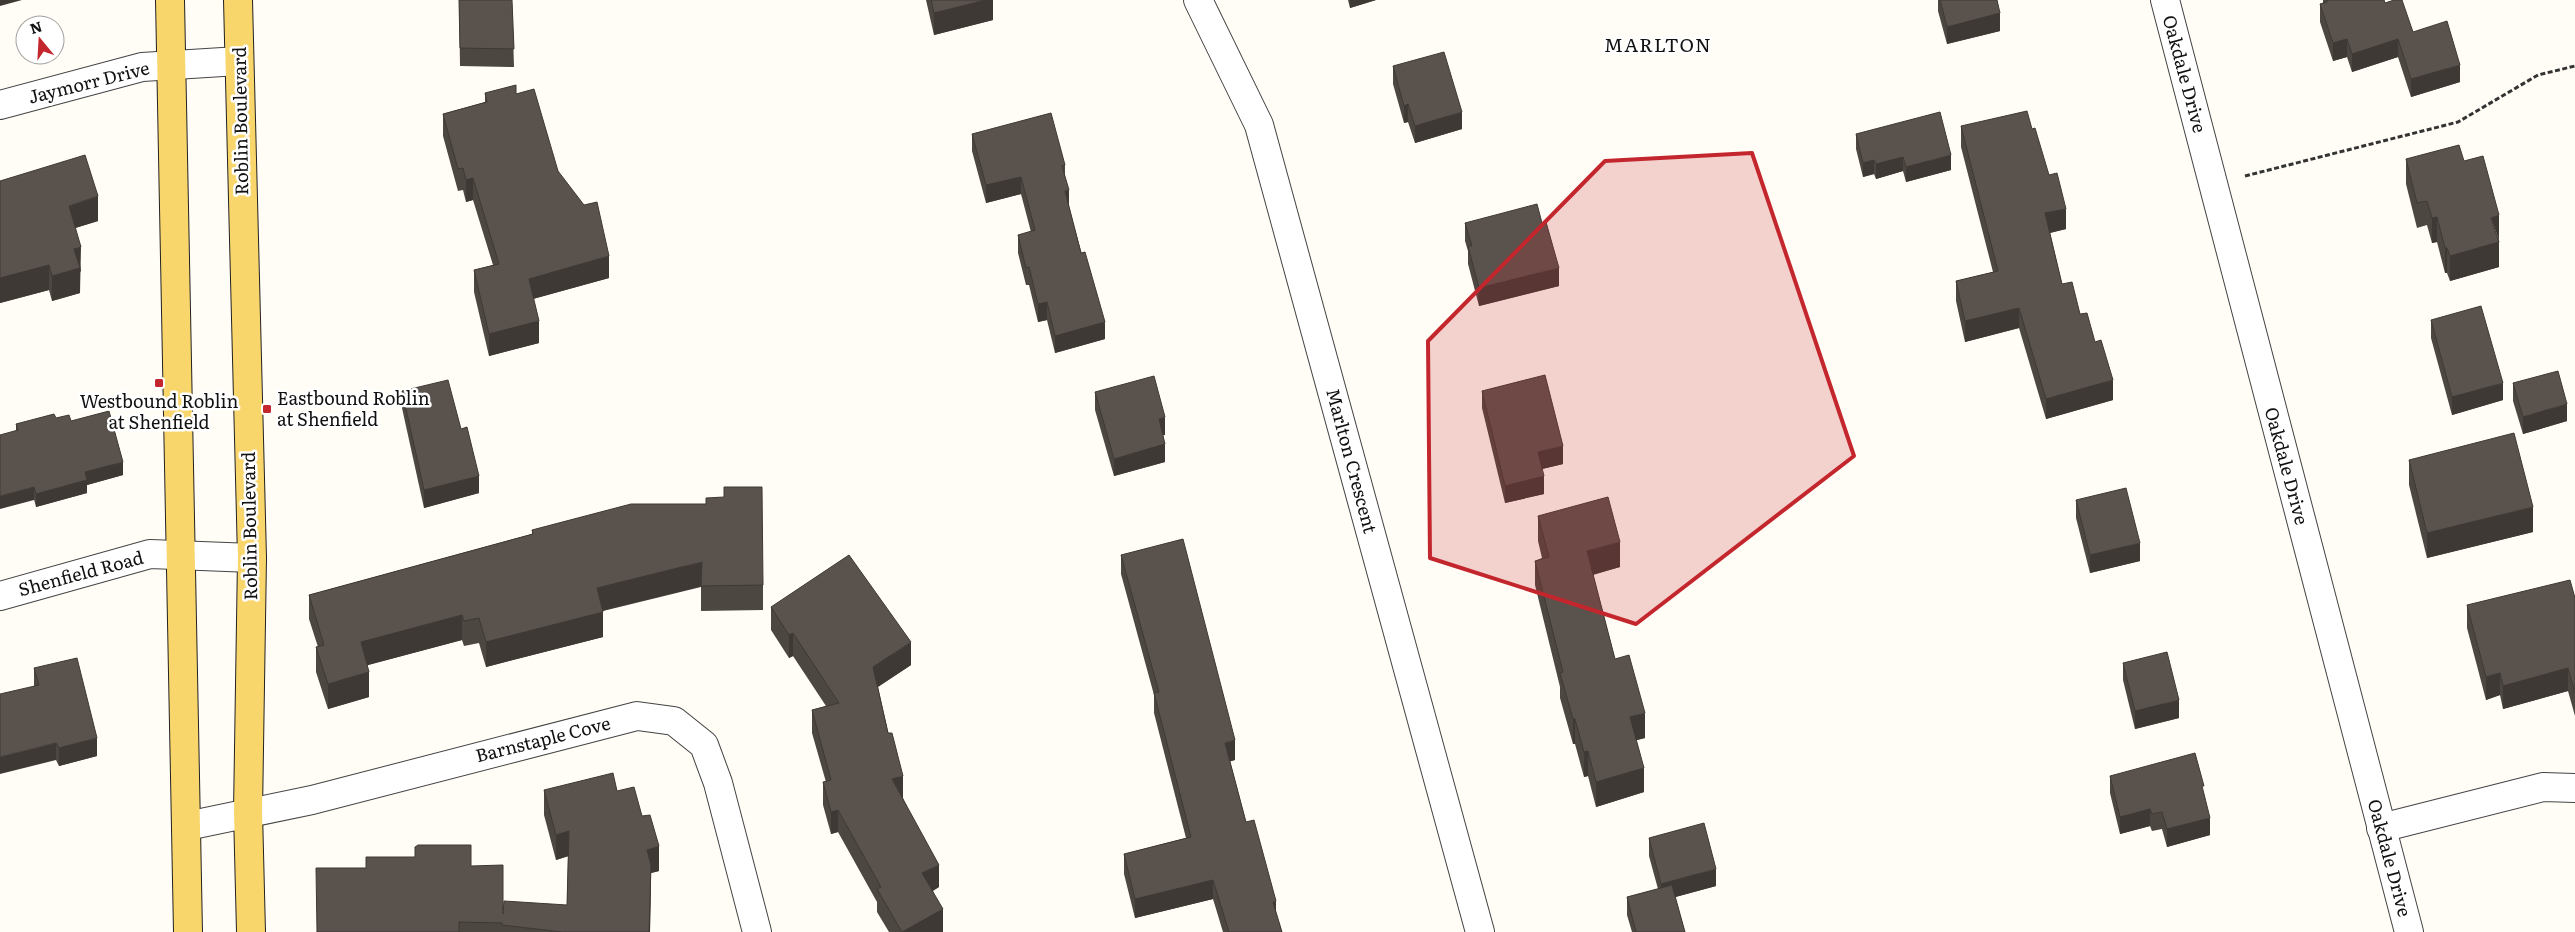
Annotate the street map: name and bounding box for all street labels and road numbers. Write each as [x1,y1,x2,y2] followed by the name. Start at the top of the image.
[2157,12,2214,136] street label: Oakdale Drive
[225,46,254,196] street label: Roblin Boulevard
[25,53,152,110] street label: Jaymorr Drive
[1320,385,1385,537] street label: Marlton Crescent
[2259,404,2316,528] street label: Oakdale Drive
[234,451,263,601] street label: Roblin Boulevard
[15,543,146,602] street label: Shenfield Road
[472,709,613,768] street label: Barnstaple Cove
[2362,796,2419,920] street label: Oakdale Drive

